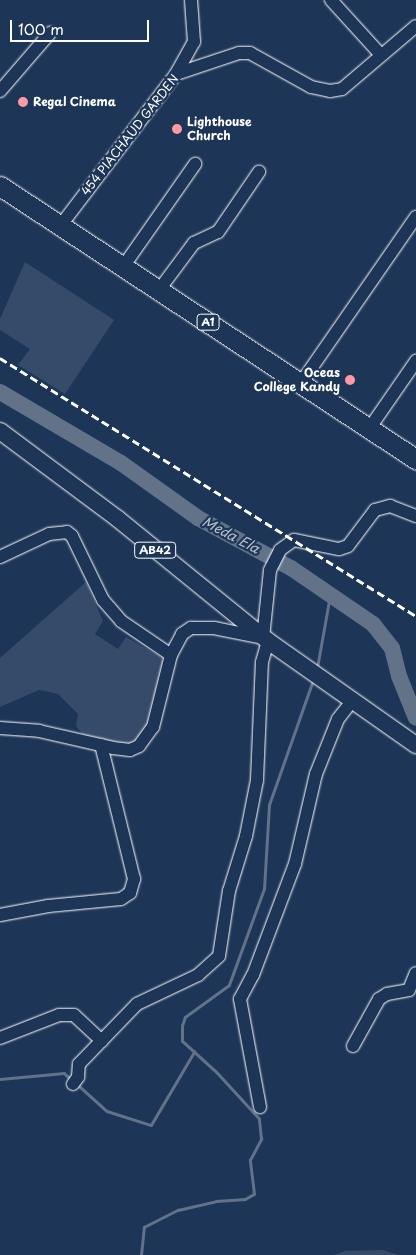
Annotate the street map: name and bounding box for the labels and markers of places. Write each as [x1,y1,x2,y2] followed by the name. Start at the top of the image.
[33,95,116,109] place label: Regal Cinema
[17,96,29,108] marker: Regal Cinema
[187,115,252,143] place label: Lighthouse Church
[171,123,183,135] marker: Lighthouse Church
[254,366,340,394] place label: Oceas College Kandy
[344,374,356,386] marker: Oceas College Kandy

